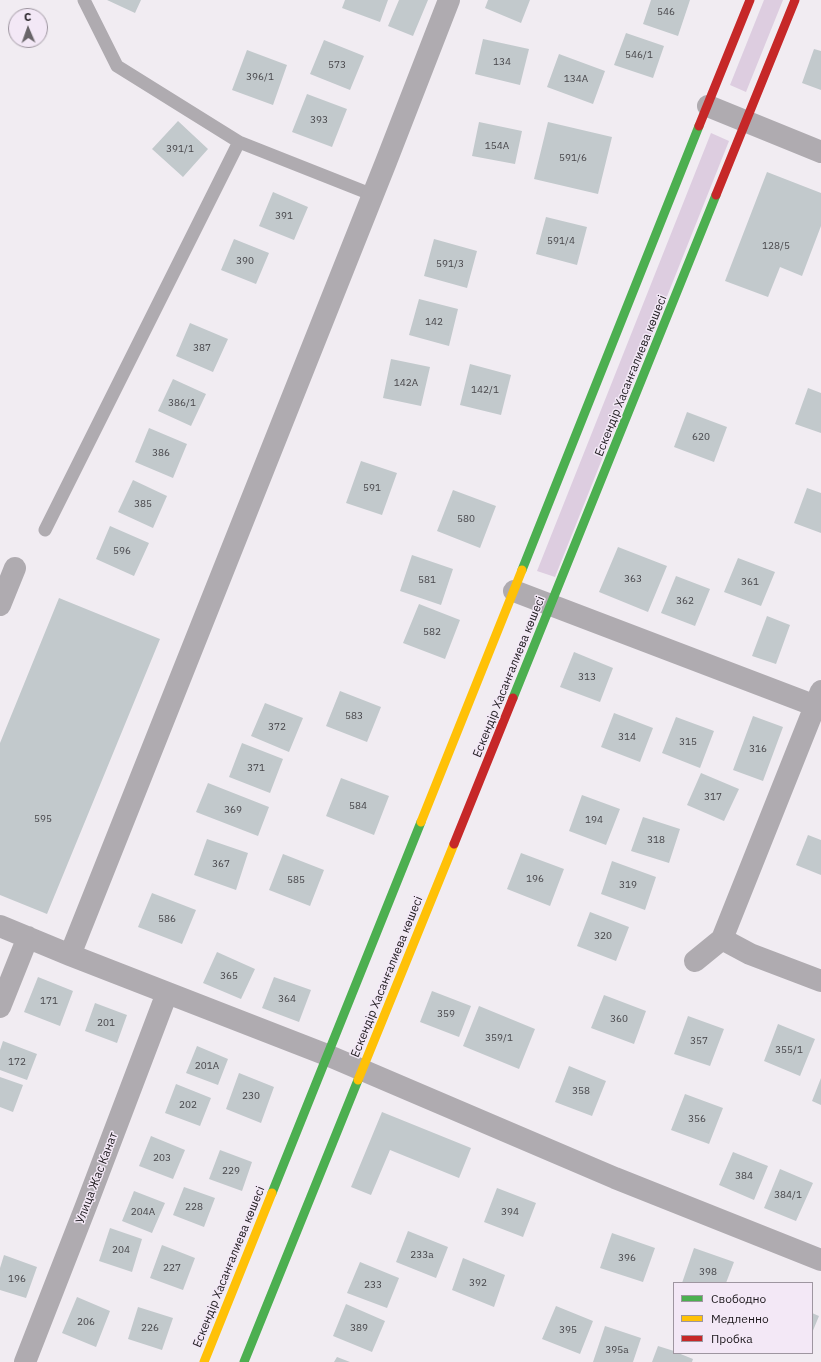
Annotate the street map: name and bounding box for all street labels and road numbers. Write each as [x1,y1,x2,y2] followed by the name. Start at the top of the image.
[592,293,670,459] street label: Ескендір Хасанғалиева көшесі
[470,594,548,760] street label: Ескендір Хасанғалиева көшесі
[348,894,426,1060] street label: Ескендір Хасанғалиева көшесі
[73,1130,121,1226] street label: Улица Жас Канат
[190,1184,268,1350] street label: Ескендір Хасанғалиева көшесі

